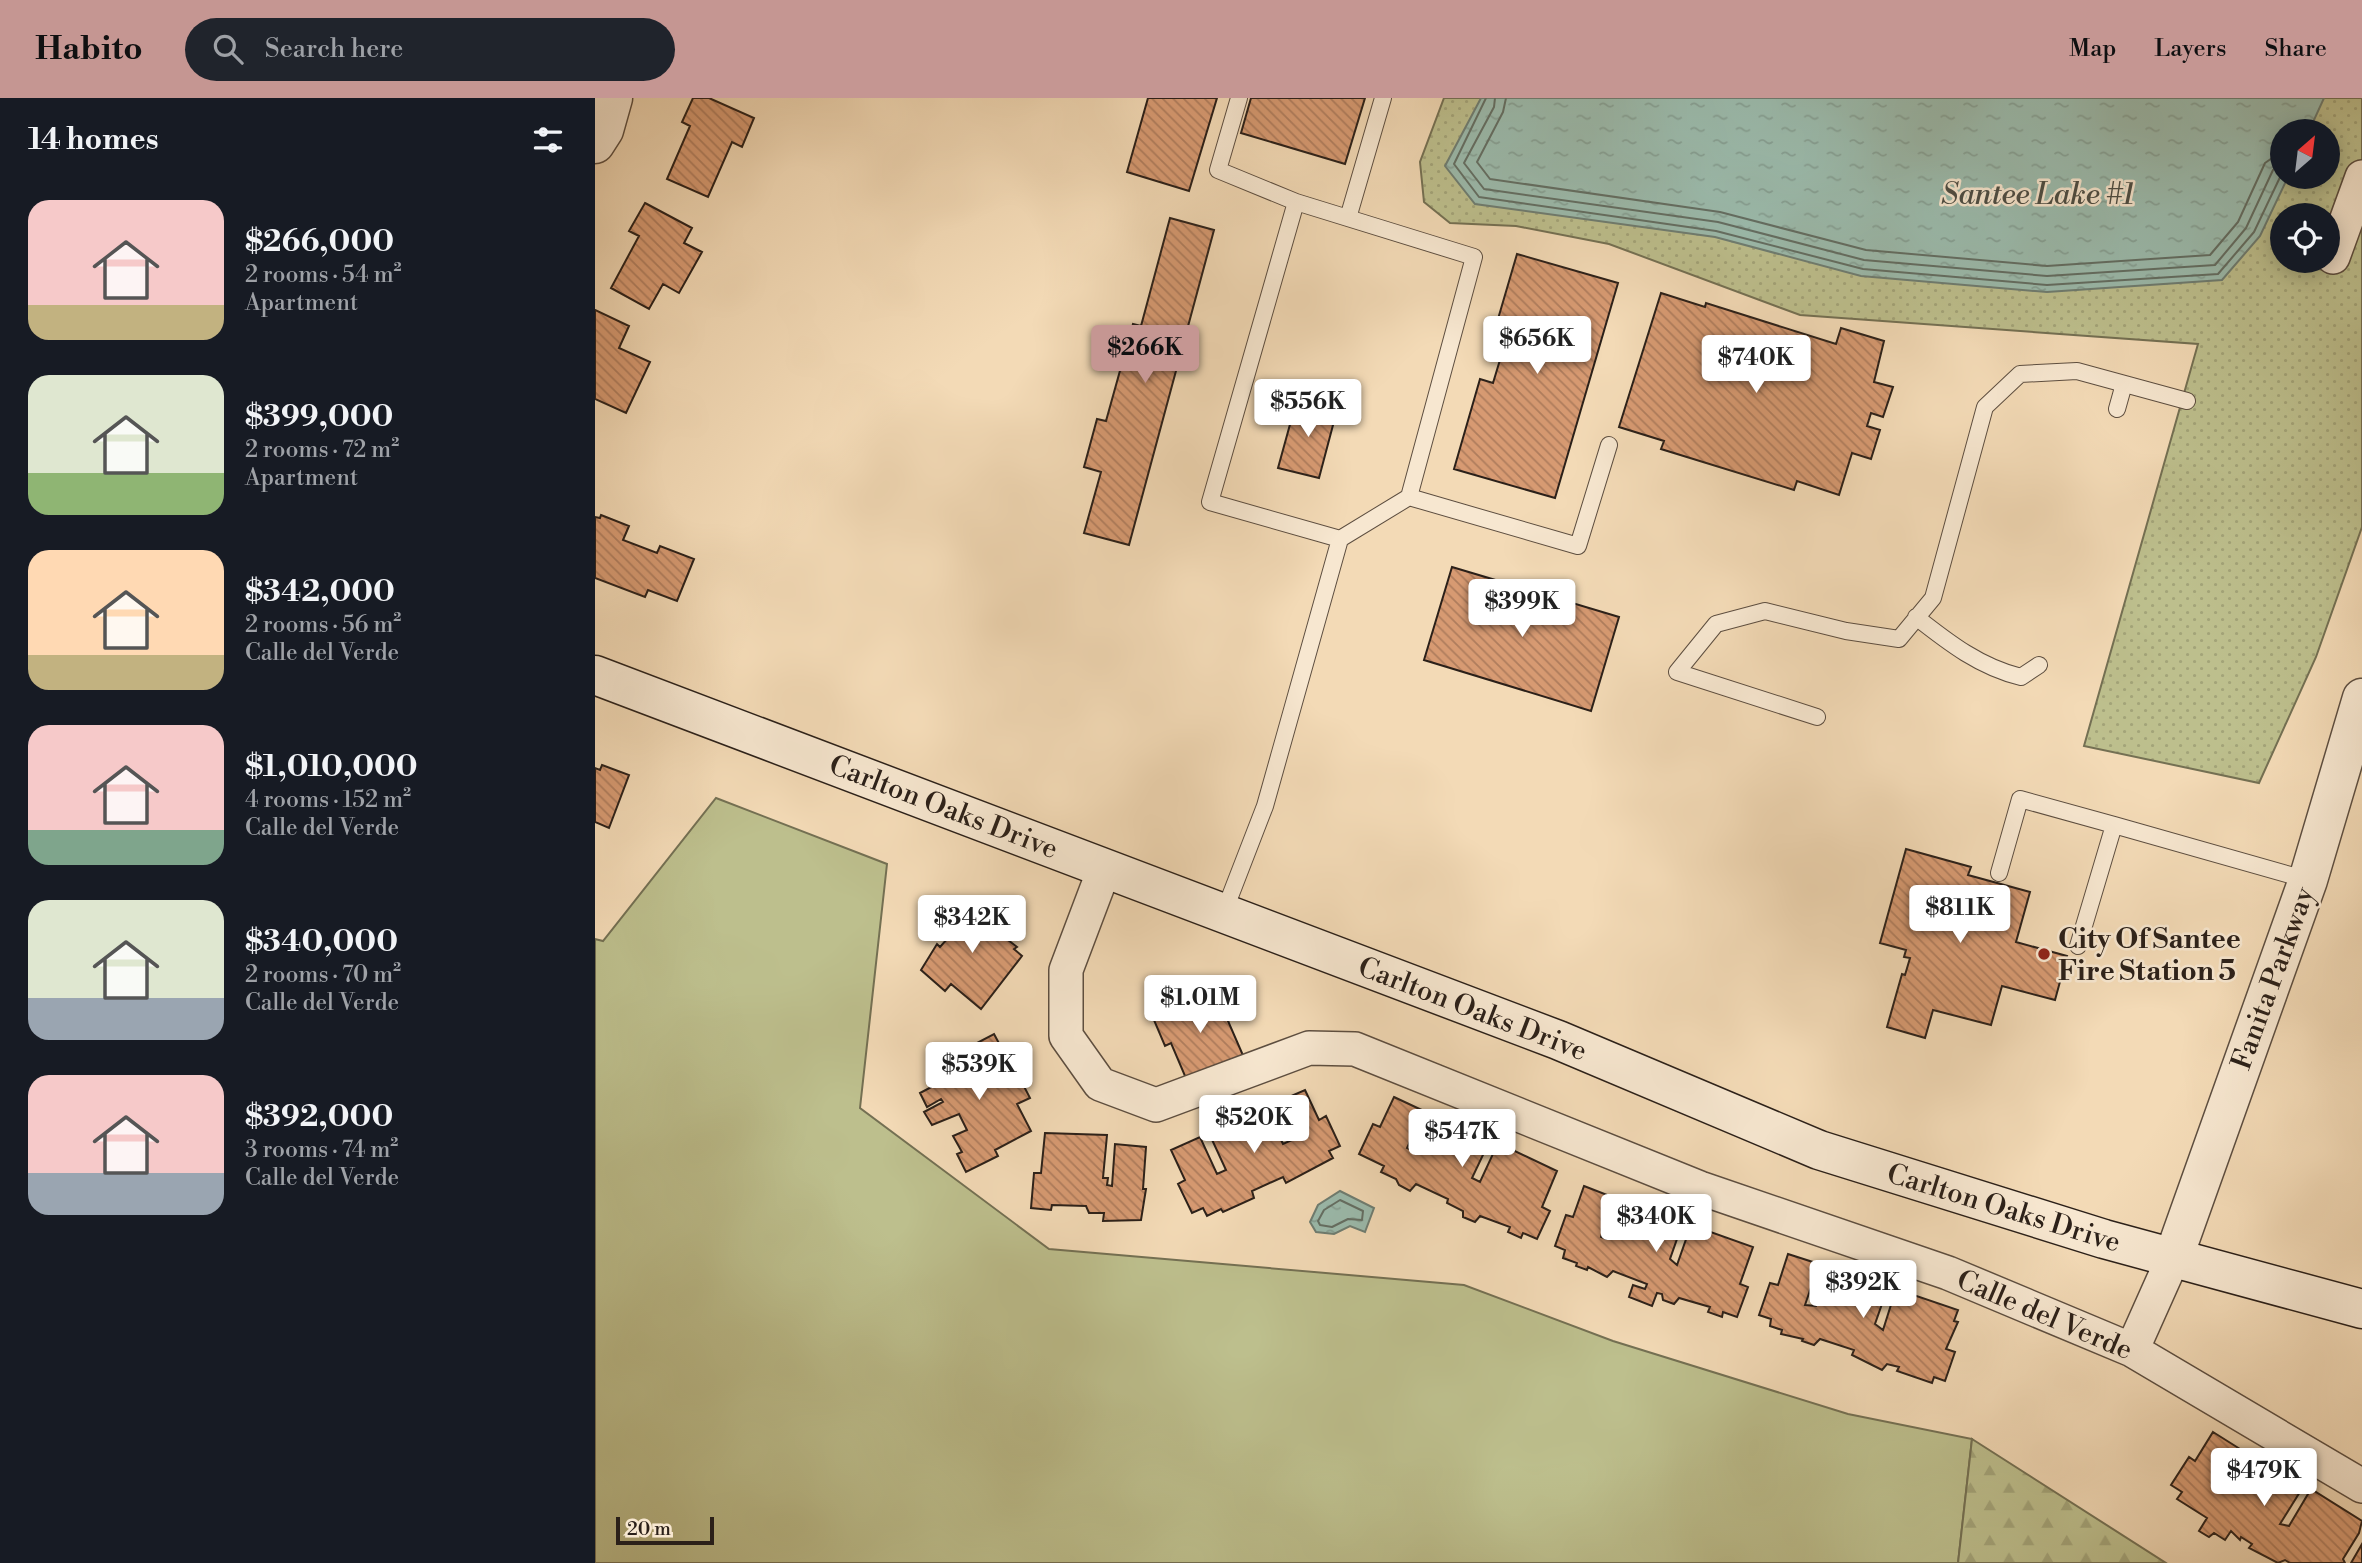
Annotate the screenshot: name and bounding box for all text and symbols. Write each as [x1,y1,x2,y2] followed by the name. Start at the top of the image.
[185,18,675,81] search box
[35,29,143,70] text: Habito
[209,30,247,68] icon: search
[265,33,404,65] text: Search here
[2069,34,2116,64] text: Map
[2154,34,2226,64] text: Layers
[2264,34,2327,64] text: Share
[2270,119,2340,189] north arrow
[2270,119,2340,273] map controls
[28,121,159,159] text: 14 homes
[529,121,567,159] icon: filters
[1941,176,2133,214] water label: Santee Lake #1
[2270,203,2340,273] button: locate
[245,223,394,261] text: $266,000
[84,228,168,312] icon: home
[245,261,402,289] text: 2 rooms · 54 m²
[245,289,358,317] text: Apartment
[1488,316,1586,376] pin: $656K
[1499,325,1575,353] text: $656K
[1096,326,1194,385] pin: $266K
[1107,334,1183,362] text: $266K
[1707,336,1805,395] pin: $740K
[1718,344,1794,372] text: $740K
[1259,380,1357,439] pin: $556K
[1270,388,1346,416] text: $556K
[245,398,393,436] text: $399,000
[84,403,168,487] icon: home
[245,436,399,464] text: 2 rooms · 72 m²
[245,464,358,492] text: Apartment
[245,573,395,611] text: $342,000
[84,578,168,662] icon: home
[1473,580,1571,639] pin: $399K
[1484,588,1560,616] text: $399K
[245,611,401,639] text: 2 rooms · 56 m²
[245,639,399,667] text: Calle del Verde
[245,748,418,786] text: $1,010,000
[824,748,1063,867] street label: Carlton Oaks Drive
[84,753,168,837] icon: home
[245,786,411,814] text: 4 rooms · 152 m²
[245,814,399,842] text: Calle del Verde
[2224,882,2323,1075] street label: Fanita Parkway
[1911,886,2009,945] pin: $811K
[1925,894,1995,922] text: $811K
[923,896,1021,955] pin: $342K
[934,904,1010,932] text: $342K
[2058,922,2241,989] place label: City Of Santee Fire Station 5
[245,923,398,961] text: $340,000
[84,928,168,1012] icon: home
[2036,946,2052,962] marker: City Of Santee Fire Station 5
[1353,950,1592,1069] street label: Carlton Oaks Drive
[245,961,401,989] text: 2 rooms · 70 m²
[1143,976,1257,1035] pin: $1.01M
[1160,984,1240,1012] text: $1.01M
[245,989,399,1017] text: Calle del Verde
[930,1042,1028,1102] pin: $539K
[942,1051,1016,1079] text: $539K
[1205,1096,1303,1155] pin: $520K
[245,1098,393,1136] text: $392,000
[84,1103,168,1187] icon: home
[1215,1104,1293,1132] text: $520K
[1413,1110,1511,1169] pin: $547K
[1425,1118,1499,1146] text: $547K
[245,1136,398,1164] text: 3 rooms · 74 m²
[1883,1156,2125,1261] street label: Carlton Oaks Drive
[245,1164,399,1192] text: Calle del Verde
[1607,1194,1705,1254] pin: $340K
[1617,1203,1695,1231] text: $340K
[1814,1260,1912,1320] pin: $392K
[1951,1263,2138,1368] street label: Calle del Verde
[1825,1269,1901,1297] text: $392K
[2215,1448,2313,1508] pin: $479K
[2227,1457,2301,1485] text: $479K
[616,1514,714,1546] scale bar
[627,1517,671,1541] text: 20 m

